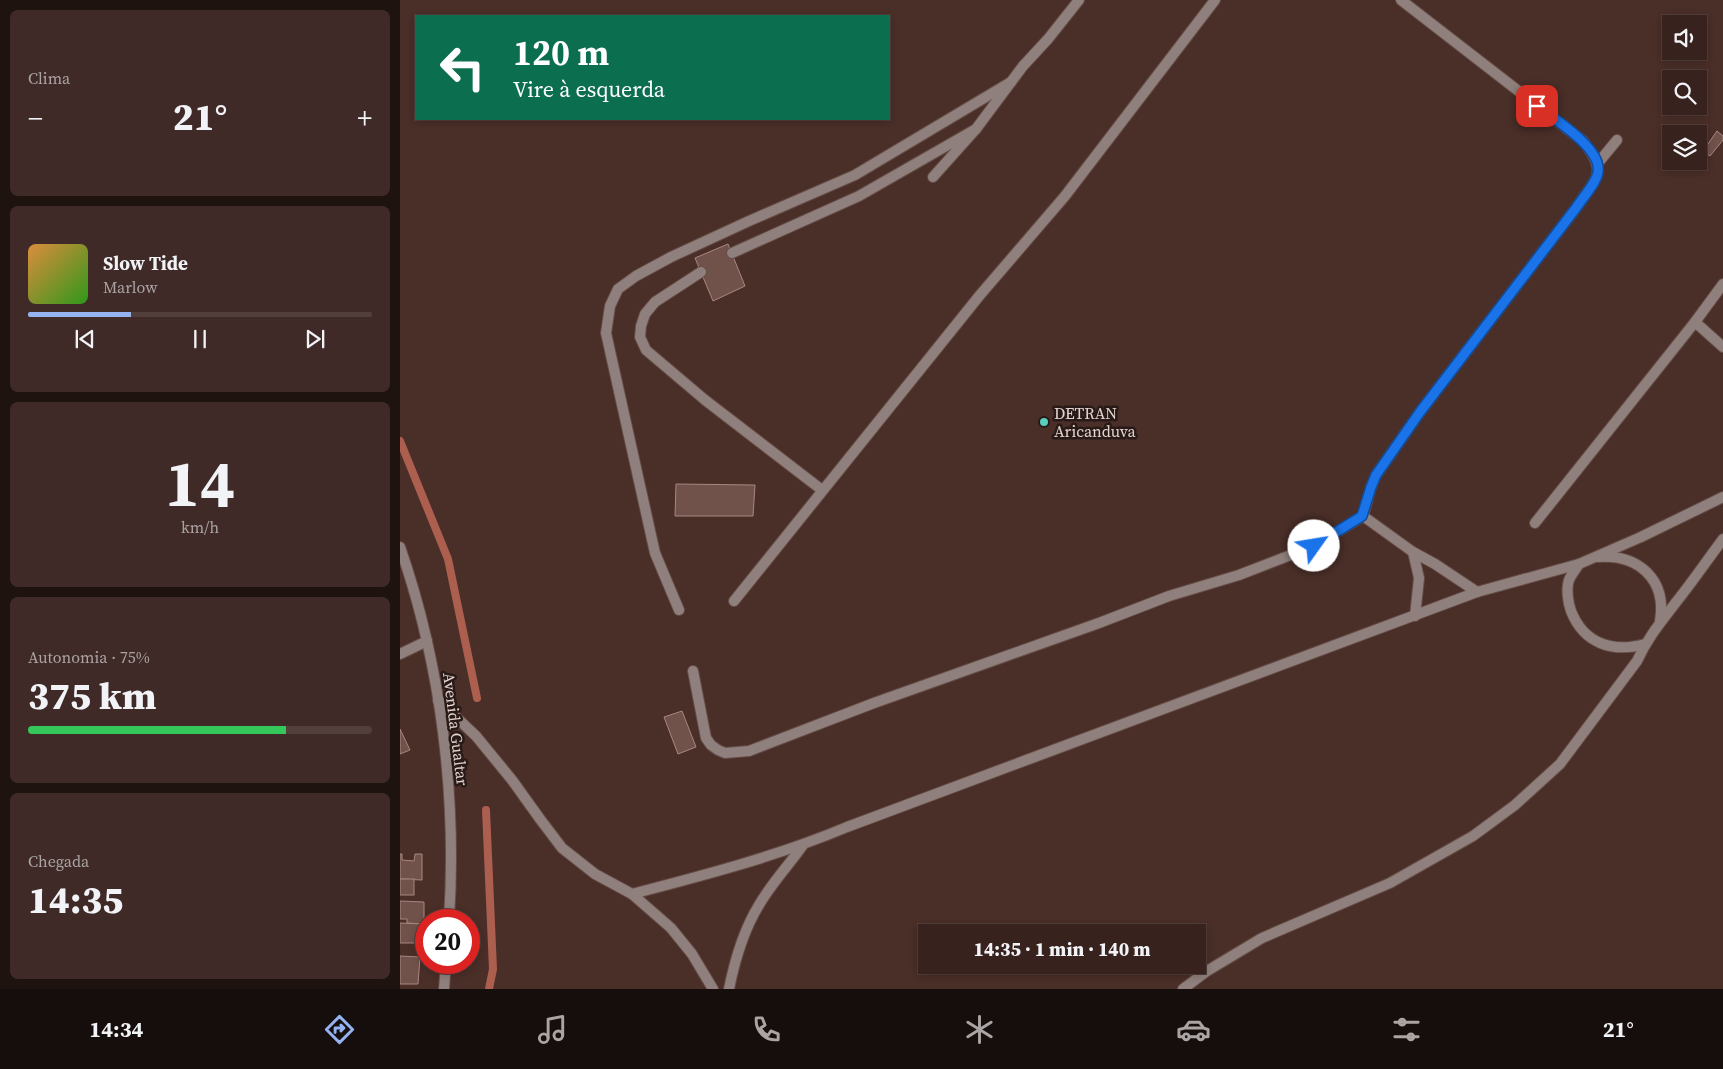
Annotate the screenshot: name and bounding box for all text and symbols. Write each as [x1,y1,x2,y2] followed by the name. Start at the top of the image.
[1662,15,1707,170] map controls
[1662,15,1707,60] button: sound
[513,29,609,77] text: 120 m
[430,35,495,100] icon: left
[28,67,70,89] text: Clima
[1662,70,1707,115] button: search
[513,74,665,104] text: Vire à esquerda
[1516,85,1558,127] pin
[173,91,227,143] text: 21°
[1523,92,1551,120] icon: arrive
[28,99,43,137] text: −
[357,99,372,137] text: +
[1662,125,1707,170] button: layers
[103,250,188,276] text: Slow Tide
[103,276,158,298] text: Marlow
[71,325,99,353] icon: previous
[186,325,214,353] icon: pause
[301,325,329,353] icon: next
[1054,402,1136,442] place label: DETRAN Aricanduva
[1038,416,1050,428] marker: DETRAN Aricanduva
[165,439,235,528] text: 14
[181,516,219,538] text: km/h
[1287,519,1339,571] position arrow
[28,646,150,668] text: Autonomia · 75%
[28,670,156,722] text: 375 km
[438,671,474,787] street label: Avenida Gualtar
[28,850,89,872] text: Chegada
[28,874,123,926] text: 14:35
[415,909,480,974] speed limit sign: 20
[973,936,1151,962] text: 14:35 · 1 min · 140 m
[322,1012,357,1047] icon: directions
[535,1012,570,1047] icon: music
[749,1012,784,1047] icon: phone
[962,1012,997,1047] icon: climate
[1176,1012,1211,1047] icon: car
[1389,1012,1424,1047] icon: filters
[89,1014,144,1044] text: 14:34
[1603,1014,1634,1044] text: 21°

